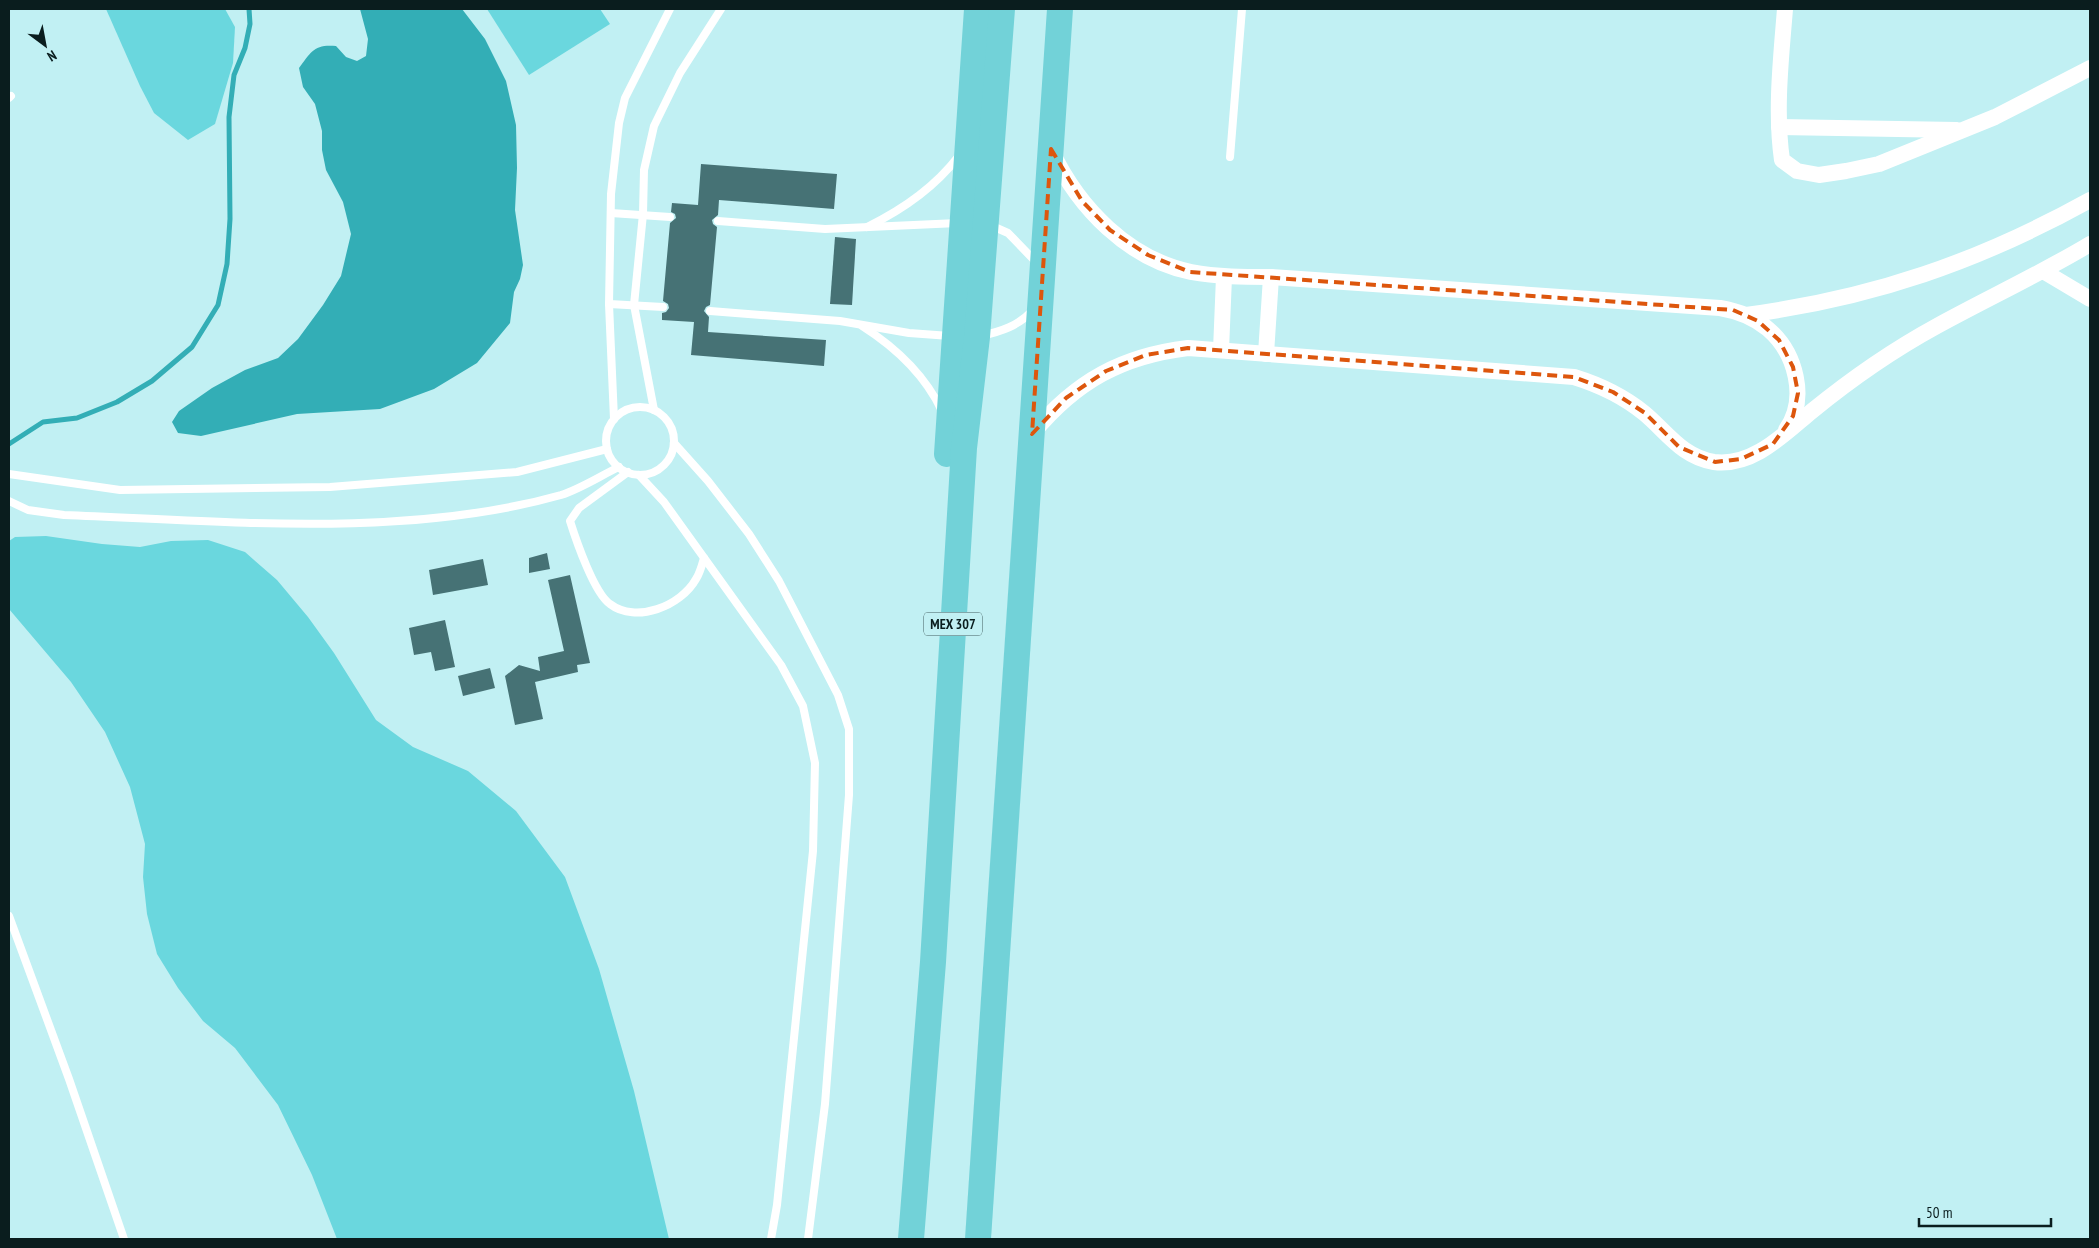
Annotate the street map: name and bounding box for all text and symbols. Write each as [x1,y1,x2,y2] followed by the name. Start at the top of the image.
[20,20,70,70] north arrow
[44,46,60,66] text: N
[924,612,982,636] road number: MEX 307
[1919,1196,2052,1228] scale bar
[1926,1203,1952,1222] text: 50 m

